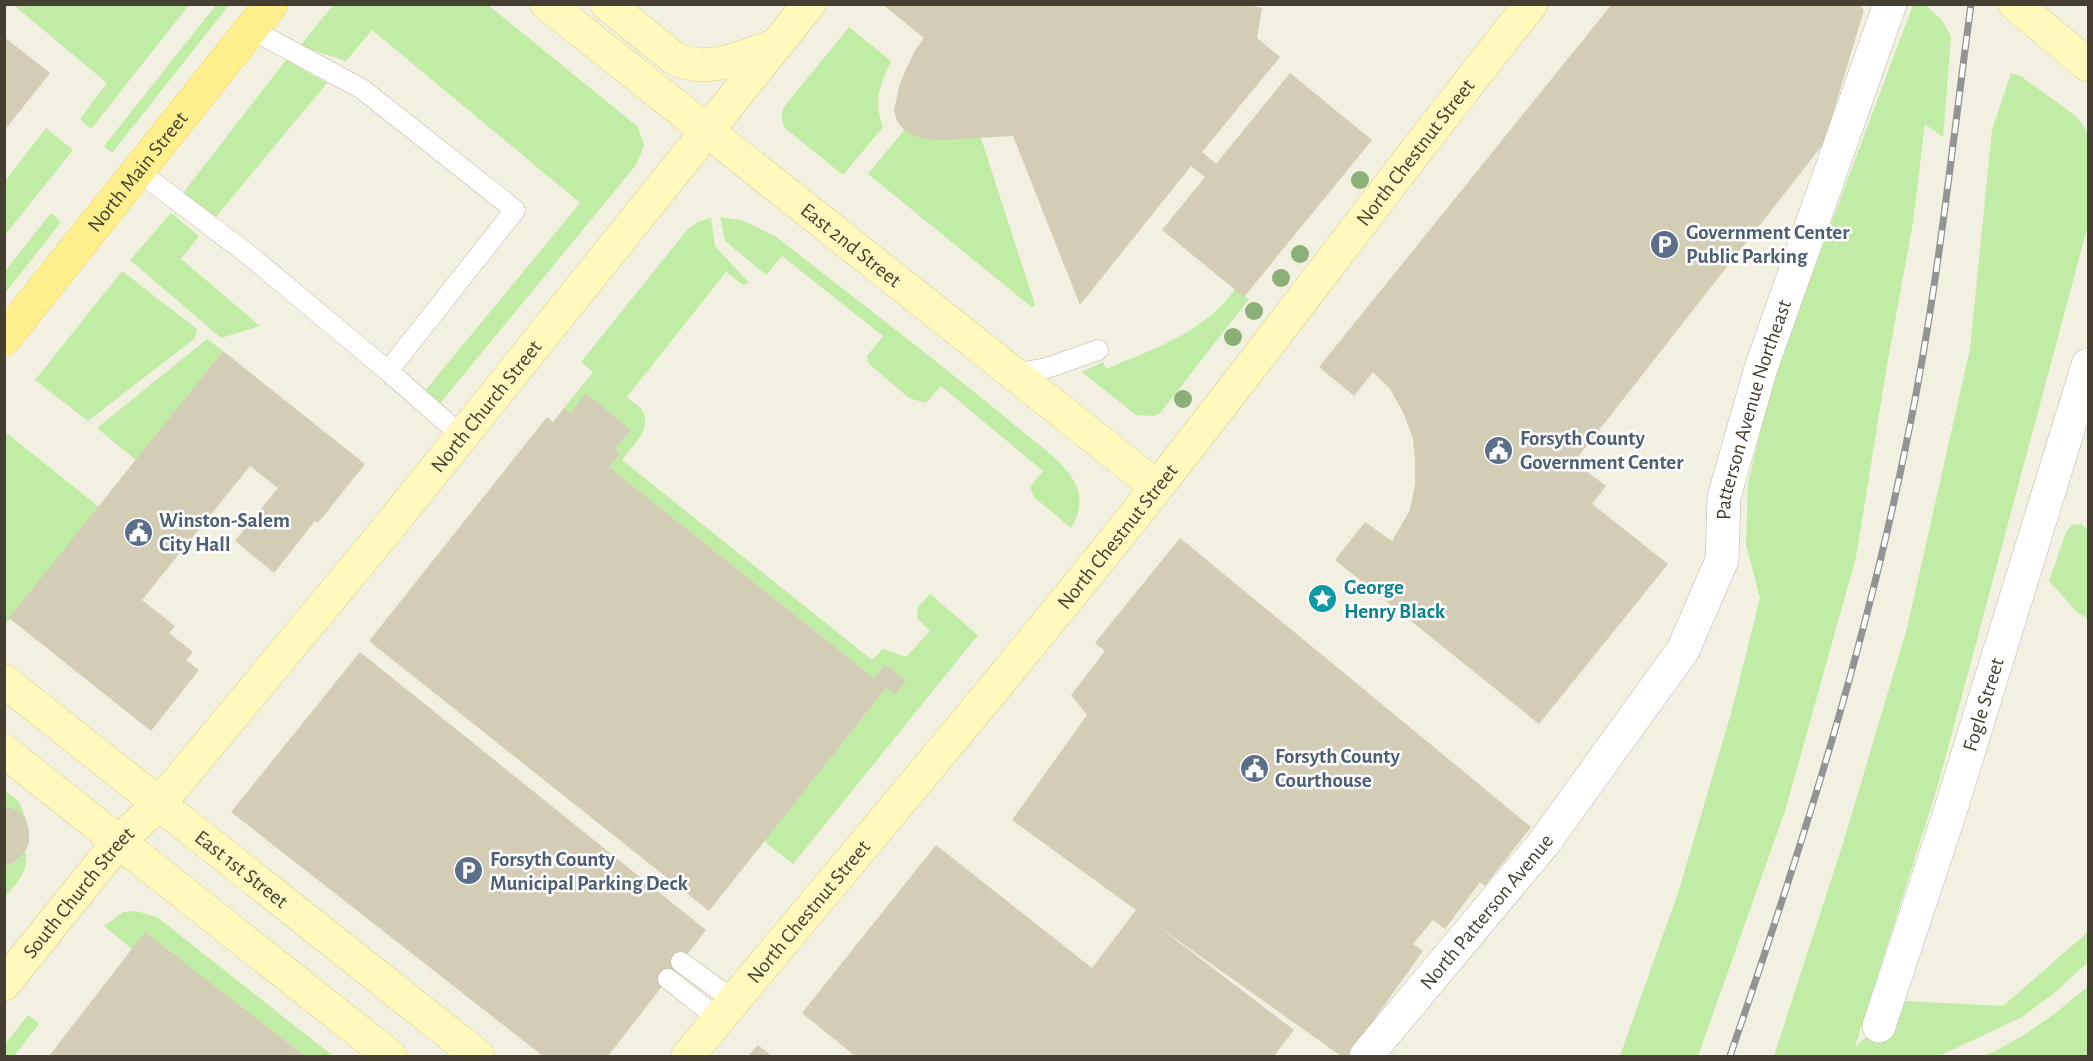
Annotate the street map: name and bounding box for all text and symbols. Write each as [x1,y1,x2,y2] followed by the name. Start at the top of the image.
[1352,75,1479,230] street label: North Chestnut Street
[84,108,192,236] street label: North Main Street
[797,199,905,291] street label: East 2nd Street
[1686,222,1850,267] place label: Government Center Public Parking
[1649,228,1681,260] parking icon: Government Center Public Parking
[1713,297,1795,520] street label: Patterson Avenue Northeast
[427,336,546,477] street label: North Church Street
[1520,428,1684,473] place label: Forsyth County Government Center
[1483,434,1515,466] public building icon: Forsyth County Government Center
[1053,460,1182,613] street label: North Chestnut Street
[159,510,290,555] place label: Winston-Salem City Hall
[122,516,154,548] public building icon: Winston-Salem City Hall
[1344,577,1446,622] place label: George Henry Black
[1307,583,1339,615] place icon: George Henry Black
[1959,655,2008,754] street label: Fogle Street
[1275,746,1400,791] place label: Forsyth County Courthouse
[1238,752,1270,784] public building icon: Forsyth County Courthouse
[19,823,138,962] street label: South Church Street
[191,826,292,913] street label: East 1st Street
[1416,831,1557,994] street label: North Patterson Avenue
[743,836,874,987] street label: North Chestnut Street
[490,849,688,894] place label: Forsyth County Municipal Parking Deck
[453,855,485,887] parking icon: Forsyth County Municipal Parking Deck

